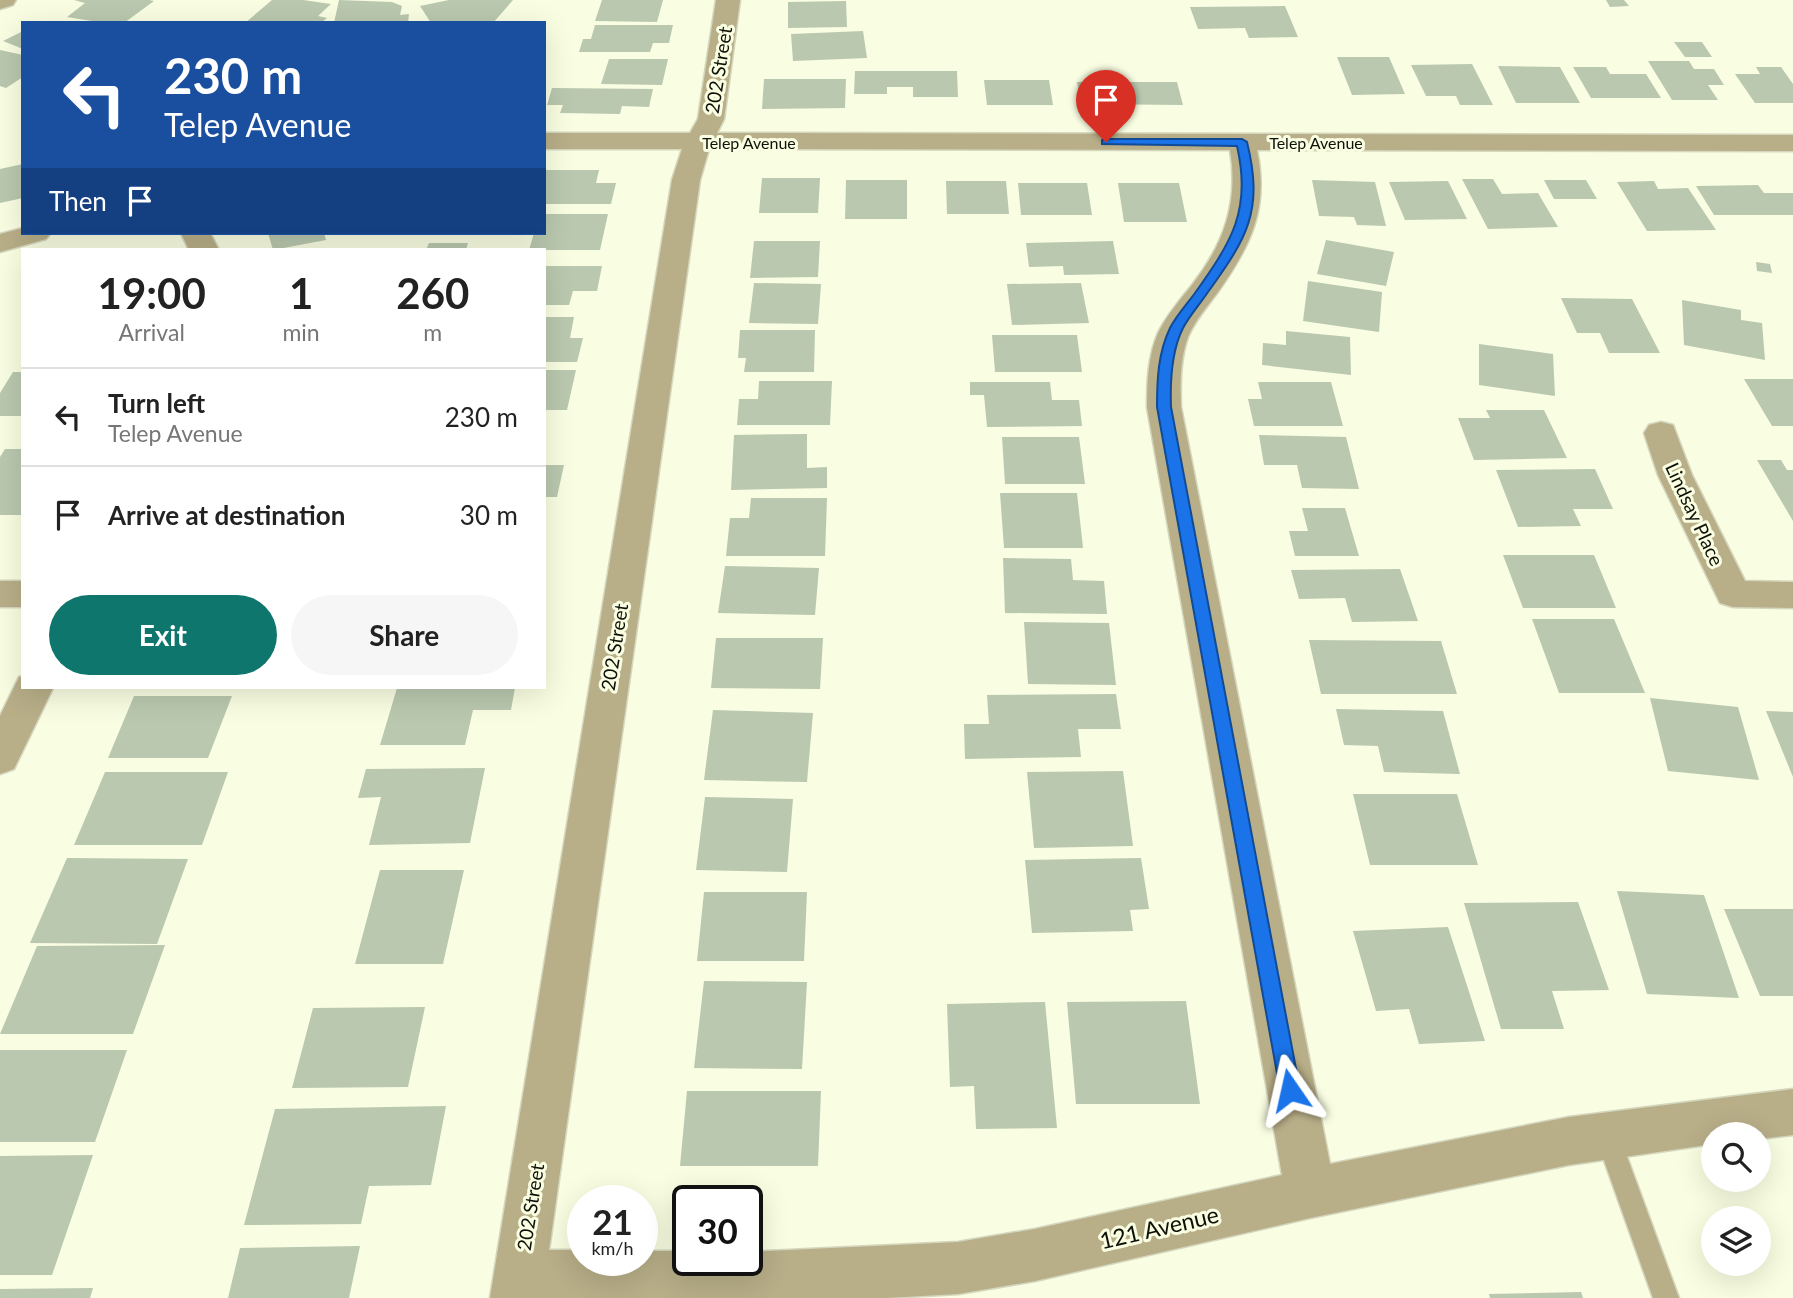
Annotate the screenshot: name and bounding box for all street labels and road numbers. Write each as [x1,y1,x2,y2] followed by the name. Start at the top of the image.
[700,25,736,115] street label: 202 Street
[702,133,796,152] street label: Telep Avenue
[1269,133,1363,152] street label: Telep Avenue
[1661,459,1729,569] street label: Lindsay Place
[596,602,632,692] street label: 202 Street
[512,1162,548,1252] street label: 202 Street
[1097,1200,1221,1254] street label: 121 Avenue

